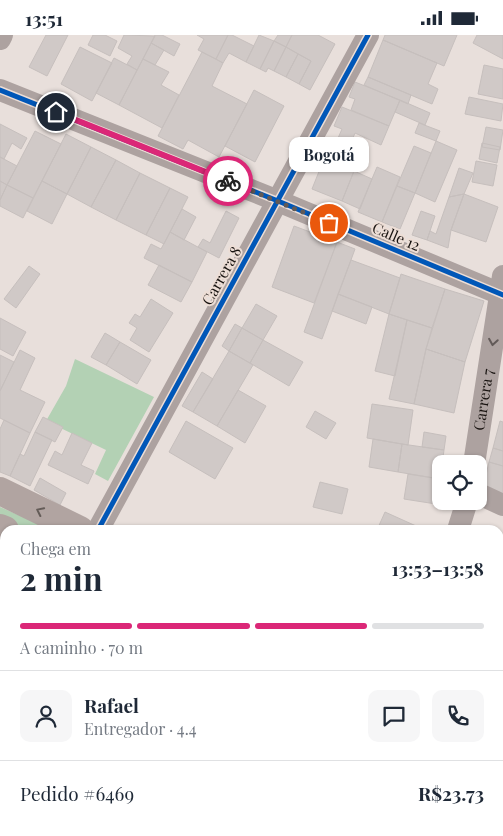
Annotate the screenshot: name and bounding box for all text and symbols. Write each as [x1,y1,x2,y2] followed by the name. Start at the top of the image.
[25,5,63,31] text: 13:51
[35,91,77,133] pin
[42,98,70,126] icon: home
[289,138,369,173] callout: Bogotá
[303,144,355,165] text: Bogotá
[203,156,253,206] courier
[214,167,242,195] icon: bike
[308,202,350,244] pin
[315,209,343,237] icon: bag
[369,217,423,255] street label: Calle 12
[197,243,245,308] street label: Carrera 8
[488,338,498,347] one-way arrow
[468,367,498,432] street label: Carrera 7
[432,455,487,510] map controls
[432,455,487,510] button: locate
[36,506,45,517] one-way arrow
[20,538,91,559] text: Chega em
[391,555,484,581] text: 13:53–13:58
[20,556,103,599] text: 2 min
[20,637,143,658] text: A caminho · 70 m
[20,690,72,742] button: person
[368,690,420,742] button: chat
[432,690,484,742] button: phone
[84,692,139,718] text: Rafael
[84,718,197,739] text: Entregador · 4.4
[20,780,134,806] text: Pedido #6469
[418,780,484,806] text: R$23.73

